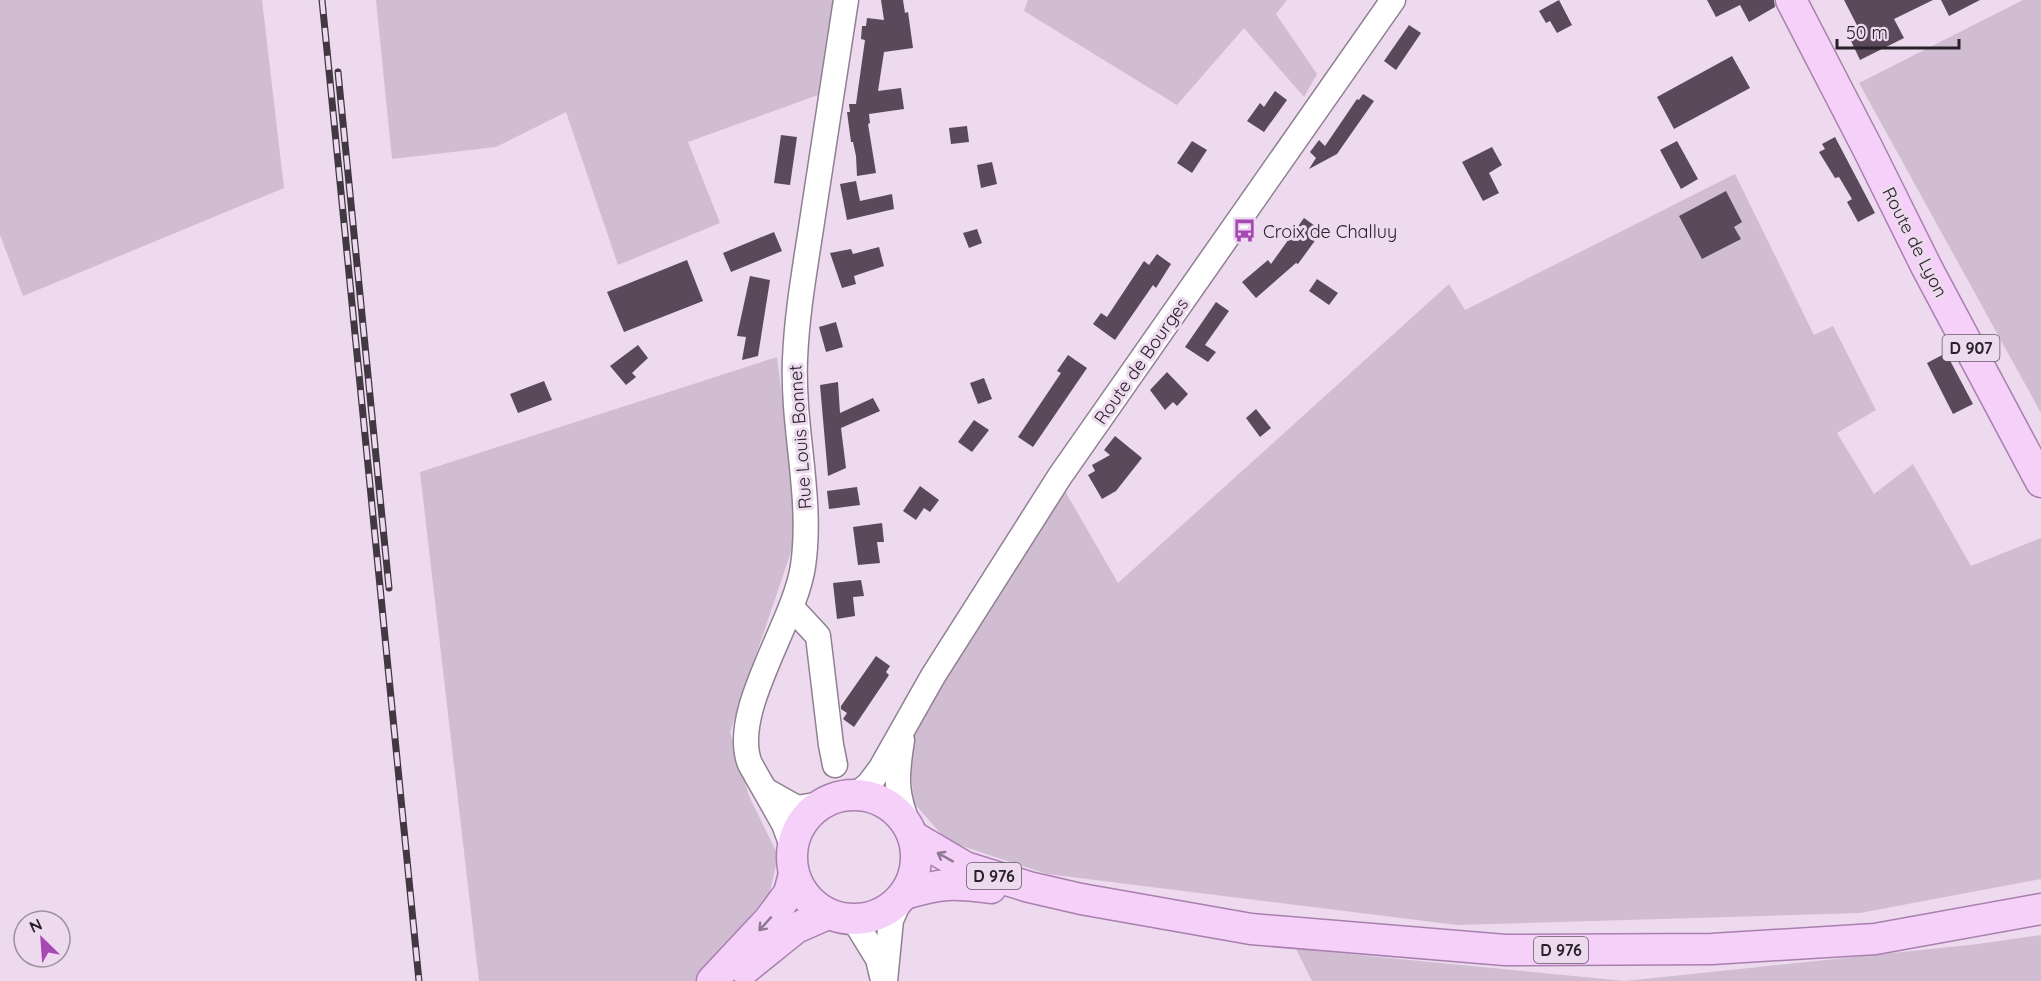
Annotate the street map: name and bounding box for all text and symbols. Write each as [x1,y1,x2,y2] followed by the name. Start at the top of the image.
[1837,12,1958,50] scale bar
[1846,21,1888,44] text: 50 m
[1877,183,1953,301] street label: Route de Lyon
[1232,218,1258,244] bus stop icon: Croix de Challuy
[1263,220,1397,243] place label: Croix de Challuy
[1089,293,1193,429] street label: Route de Bourges
[1942,335,2000,361] road number: D 907
[783,364,817,510] street label: Rue Louis Bonnet
[937,850,954,862] one-way arrow
[967,863,1021,889] road number: D 976
[12,909,72,969] north arrow
[26,914,45,937] text: N
[758,916,772,931] one-way arrow
[1534,937,1588,963] road number: D 976

